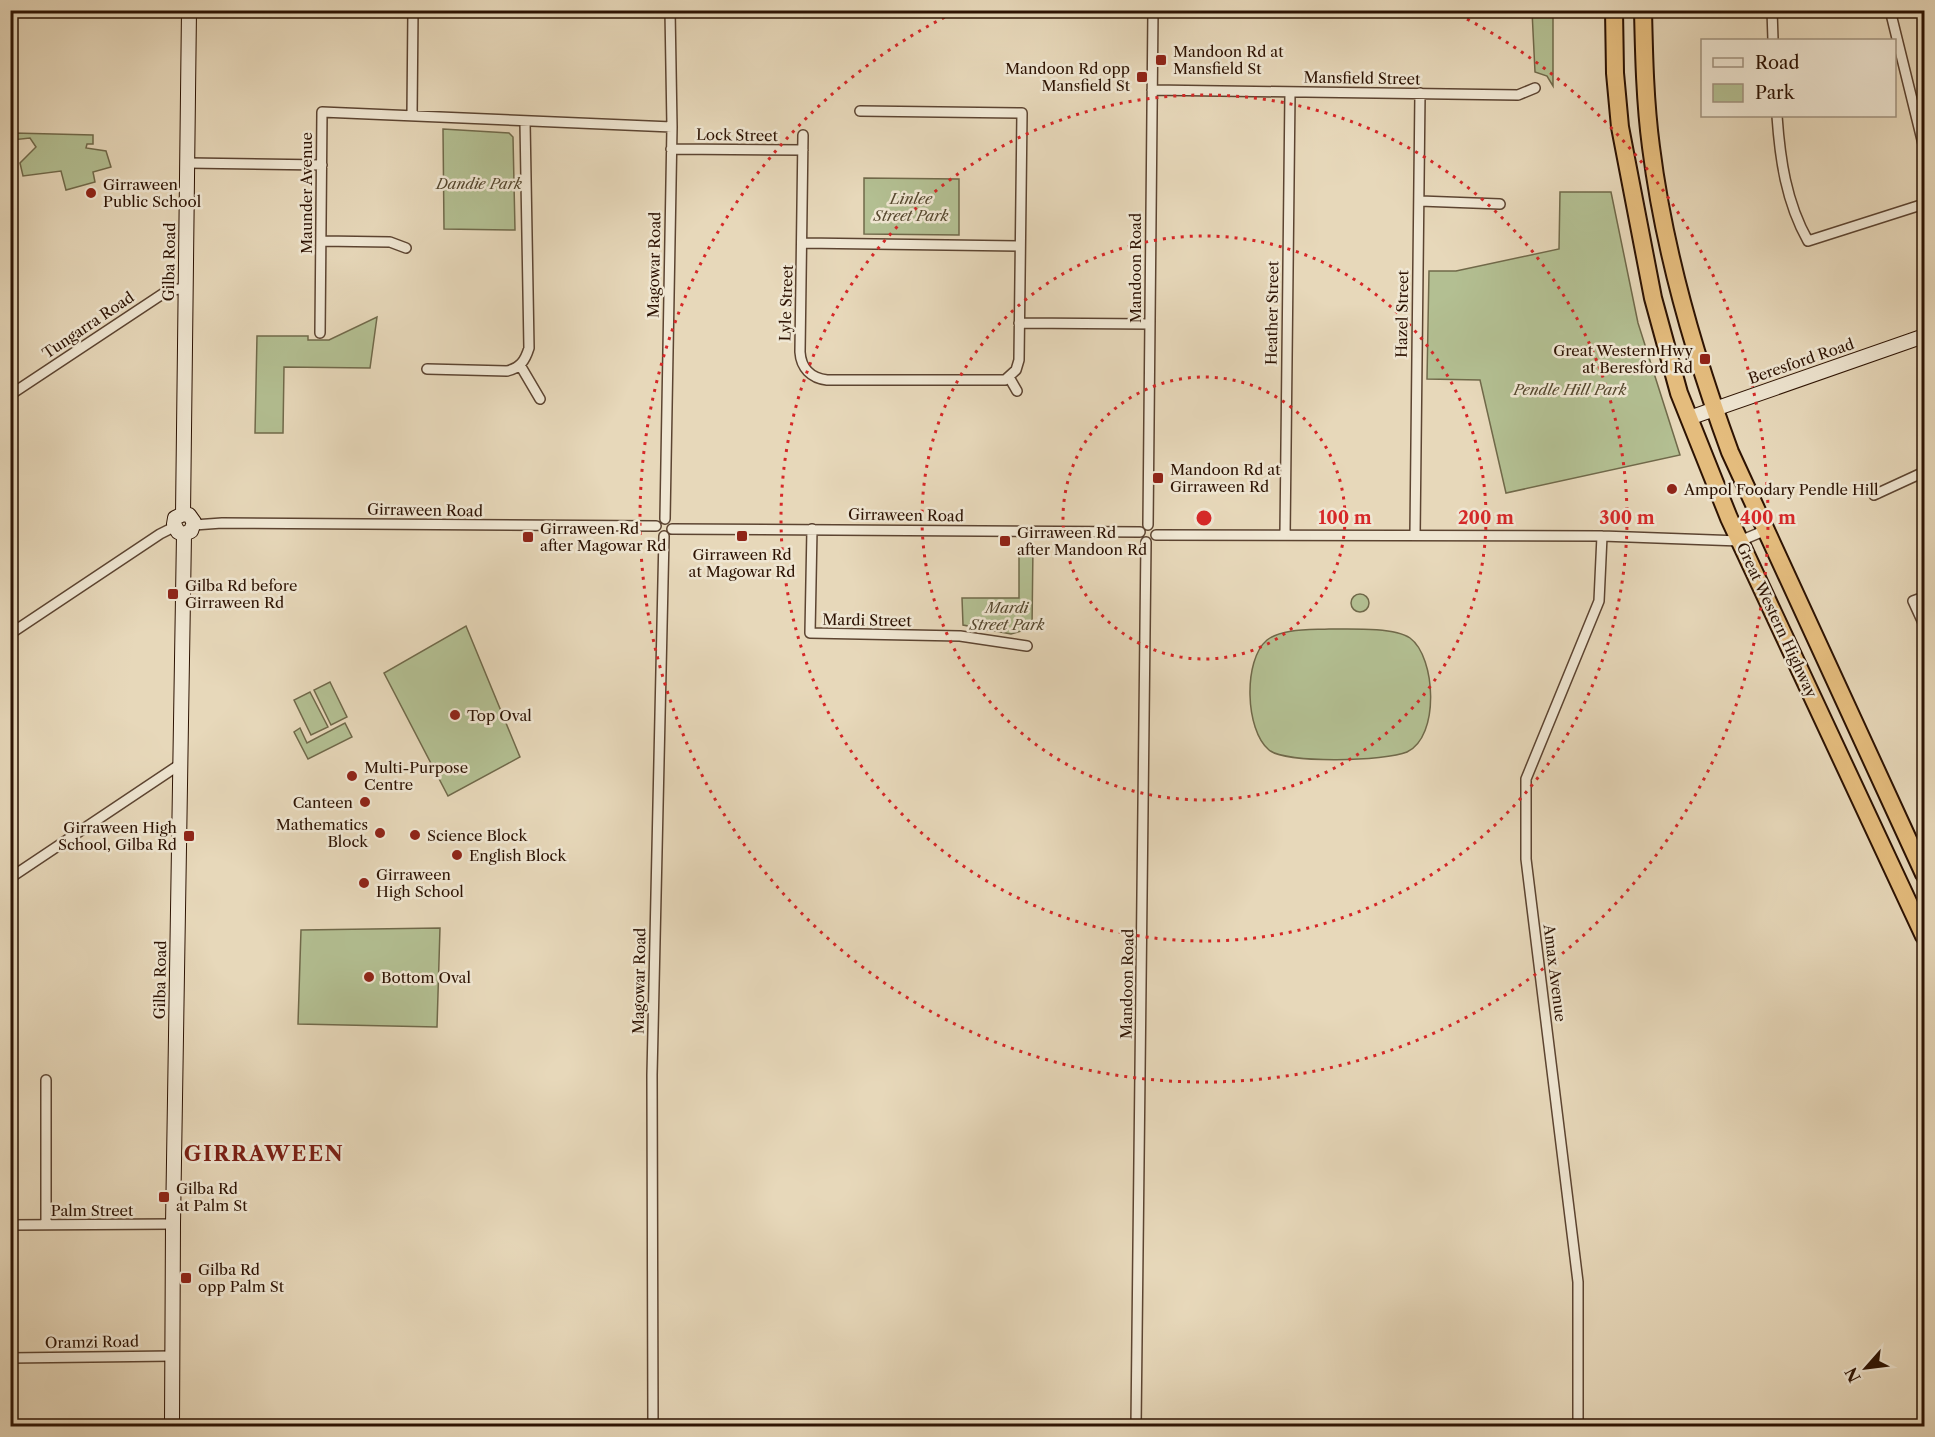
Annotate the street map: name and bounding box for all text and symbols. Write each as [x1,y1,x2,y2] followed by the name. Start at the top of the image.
[1701,39,1896,117] legend
[1173,42,1284,78] place label: Mandoon Rd at Mansfield St
[1755,52,1800,74] text: Road
[1154,53,1168,67] marker: Mandoon Rd at Mansfield St
[1005,59,1131,95] place label: Mandoon Rd opp Mansfield St
[1303,67,1421,89] street label: Mansfield Street
[1135,70,1149,84] marker: Mandoon Rd opp Mansfield St
[1755,82,1796,104] text: Park
[696,125,779,145] street label: Lock Street
[297,132,316,254] street label: Maunder Avenue
[435,174,522,193] park label: Dandie Park
[103,175,202,211] place label: Girraween Public School
[84,186,98,200] marker: Girraween Public School
[872,189,949,225] park label: Linlee Street Park
[644,212,664,318] street label: Magowar Road
[1126,213,1145,323] street label: Mandoon Road
[159,222,179,302] street label: Gilba Road
[1262,260,1282,365] street label: Heather Street
[775,264,797,342] street label: Lyle Street
[1392,269,1412,358] street label: Hazel Street
[39,287,137,363] street label: Tungarra Road
[1746,334,1856,388] street label: Beresford Road
[1553,341,1694,377] place label: Great Western Hwy at Beresford Rd
[1698,352,1712,366] marker: Great Western Hwy at Beresford Rd
[1512,380,1627,399] park label: Pendle Hill Park
[1170,460,1281,496] place label: Mandoon Rd at Girraween Rd
[1151,471,1165,485] marker: Mandoon Rd at Girraween Rd
[1683,480,1879,499] place label: Ampol Foodary Pendle Hill
[1665,482,1679,496] marker: Ampol Foodary Pendle Hill
[367,499,483,521] street label: Girraween Road
[848,504,964,526] street label: Girraween Road
[1318,507,1372,529] text: 100 m
[1458,507,1514,529] text: 200 m
[1599,507,1655,529] text: 300 m
[1740,507,1796,529] text: 400 m
[1194,508,1214,528] centre of rings
[540,519,666,555] place label: Girraween Rd after Magowar Rd
[1017,523,1147,559] place label: Girraween Rd after Mandoon Rd
[735,529,749,543] marker: Girraween Rd at Magowar Rd
[521,530,535,544] marker: Girraween Rd after Magowar Rd
[998,534,1012,548] marker: Girraween Rd after Mandoon Rd
[1733,539,1822,701] street label: Great Western Highway
[689,545,795,581] place label: Girraween Rd at Magowar Rd
[185,576,297,612] place label: Gilba Rd before Girraween Rd
[166,587,180,601] marker: Gilba Rd before Girraween Rd
[968,598,1045,634] park label: Mardi Street Park
[822,610,912,630] street label: Mardi Street
[467,706,532,725] place label: Top Oval
[448,708,462,722] marker: Top Oval
[364,758,468,794] place label: Multi-Purpose Centre
[345,769,359,783] marker: Multi-Purpose Centre
[293,793,354,812] place label: Canteen
[358,795,372,809] marker: Canteen
[276,815,369,851] place label: Mathematics Block
[58,818,178,854] place label: Girraween High School, Gilba Rd
[373,826,387,840] marker: Mathematics Block
[427,826,528,845] place label: Science Block
[408,828,422,842] marker: Science Block
[182,829,196,843] marker: Girraween High School, Gilba Rd
[469,846,567,865] place label: English Block
[450,848,464,862] marker: English Block
[376,865,464,901] place label: Girraween High School
[357,876,371,890] marker: Girraween High School
[1539,922,1570,1023] street label: Amax Avenue
[629,928,649,1034] street label: Magowar Road
[1117,929,1137,1039] street label: Mandoon Road
[150,940,170,1020] street label: Gilba Road
[381,968,472,987] place label: Bottom Oval
[362,970,376,984] marker: Bottom Oval
[184,1141,344,1166] district label: GIRRAWEEN
[176,1179,248,1215] place label: Gilba Rd at Palm St
[157,1190,171,1204] marker: Gilba Rd at Palm St
[51,1201,134,1220] street label: Palm Street
[198,1260,285,1296] place label: Gilba Rd opp Palm St
[179,1271,193,1285] marker: Gilba Rd opp Palm St
[45,1332,139,1352] street label: Oramzi Road
[1836,1338,1896,1398] north arrow
[1841,1364,1865,1386] text: N

